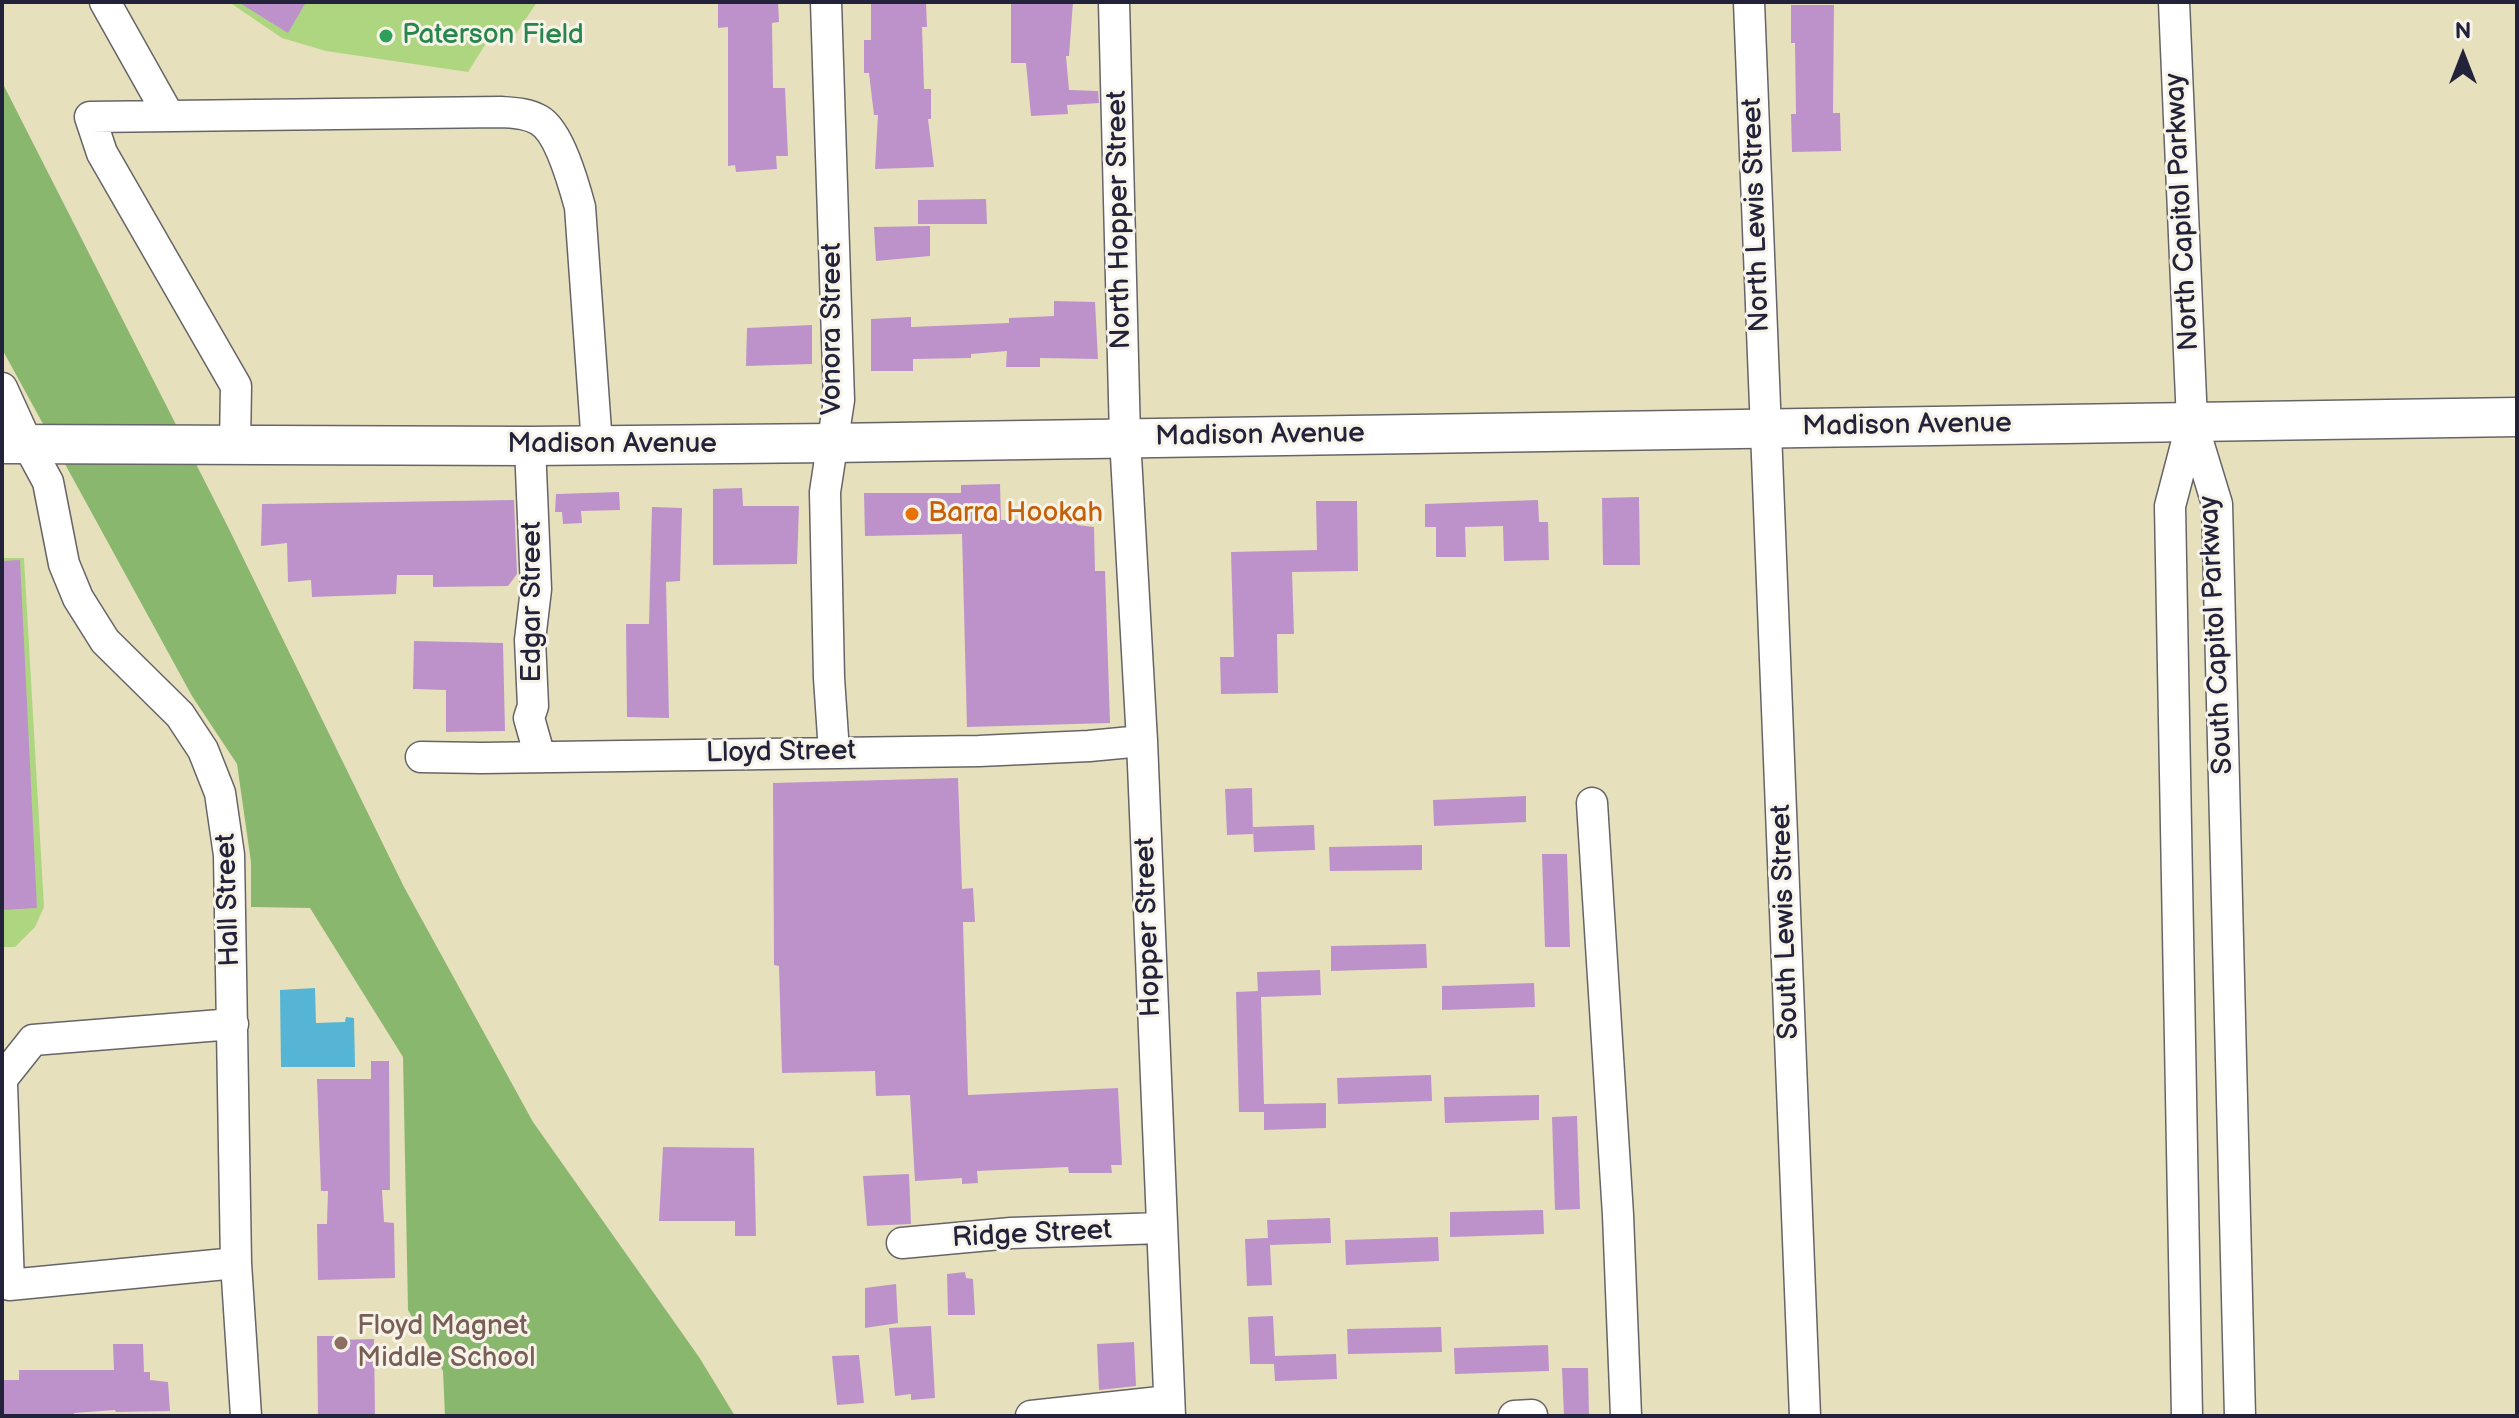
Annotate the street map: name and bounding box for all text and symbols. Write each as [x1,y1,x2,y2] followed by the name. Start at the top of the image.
[2423,16,2503,96] north arrow
[2455,18,2471,45] text: N
[402,19,584,53] place label: Paterson Field
[377,27,395,45] marker: Paterson Field
[2159,72,2207,352] street label: North Capitol Parkway
[1101,90,1139,350] street label: North Hopper Street
[1736,97,1778,333] street label: North Lewis Street
[816,243,850,415] street label: Vonora Street
[1802,407,2012,445] street label: Madison Avenue
[1155,417,1365,455] street label: Madison Avenue
[507,428,717,462] street label: Madison Avenue
[2193,495,2241,775] street label: South Capitol Parkway
[928,497,1103,531] place label: Barra Hookah
[903,505,921,523] marker: Barra Hookah
[516,521,550,683] street label: Edgar Street
[706,735,856,771] street label: Lloyd Street
[1765,804,1807,1040] street label: South Lewis Street
[210,833,248,967] street label: Hall Street
[1129,836,1169,1018] street label: Hopper Street
[951,1214,1113,1256] street label: Ridge Street
[357,1310,535,1376] place label: Floyd Magnet Middle School
[332,1334,350,1352] marker: Floyd Magnet Middle School

